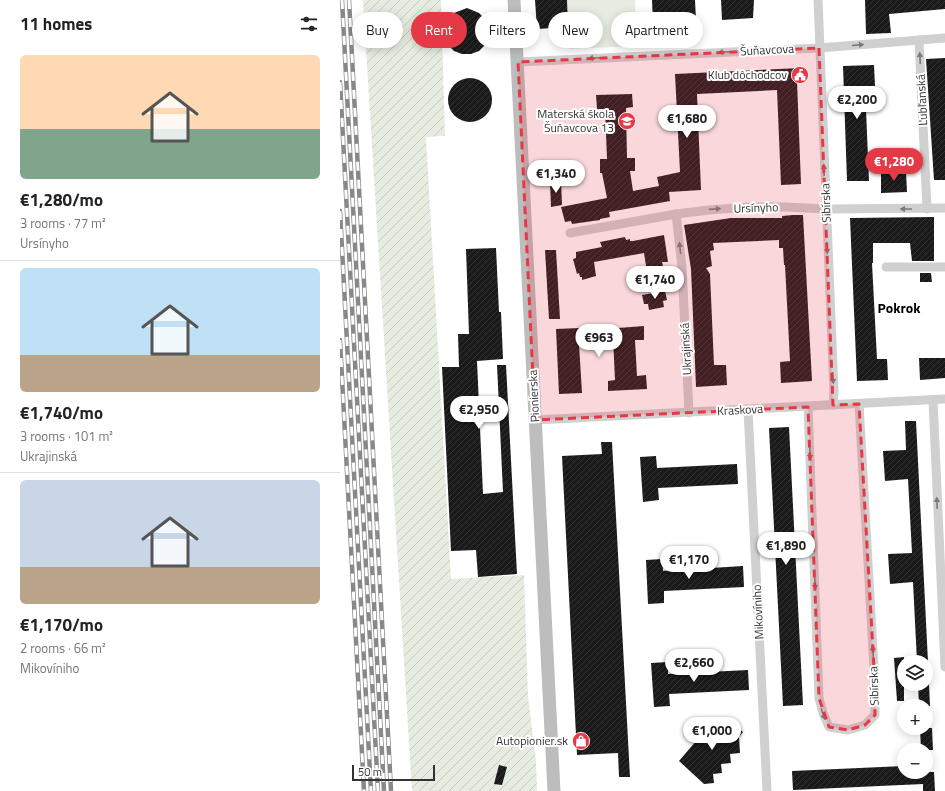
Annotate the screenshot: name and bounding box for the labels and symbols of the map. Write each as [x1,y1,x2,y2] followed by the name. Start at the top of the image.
[740,39,794,60] street label: Šuňavcova
[852,41,864,48] one-way arrow
[718,49,730,56] one-way arrow
[916,52,923,64] one-way arrow
[588,55,600,62] one-way arrow
[708,65,787,84] place label: Klub dôchodcov
[790,65,810,85] public building icon: Klub dôchodcov
[911,74,932,126] street label: Ľubľanská
[824,86,890,120] pin: €2,200
[537,104,614,137] place label: Materská škola Šuňavcova 13
[654,105,720,139] pin: €1,680
[617,111,637,131] school or university icon: Materská škola Šuňavcova 13
[861,148,927,182] pin: €1,280
[523,160,589,194] pin: €1,340
[821,164,828,176] one-way arrow
[815,183,836,223] street label: Sibírska
[733,197,779,218] street label: Ursínyho
[709,206,721,213] one-way arrow
[899,206,912,212] one-way arrow
[676,242,683,254] one-way arrow
[824,242,831,254] one-way arrow
[622,266,688,300] pin: €1,740
[878,297,921,318] district label: Pokrok
[675,322,696,376] street label: Ukrajinská
[575,324,623,358] pin: €963
[523,369,544,423] street label: Pionierska
[830,372,837,384] one-way arrow
[446,396,512,430] pin: €2,950
[716,399,763,420] street label: Kraskova
[807,448,814,460] one-way arrow
[934,497,941,509] one-way arrow
[753,532,819,566] pin: €1,890
[656,546,722,580] pin: €1,170
[812,578,819,590] one-way arrow
[747,584,768,640] street label: Mikovíniho
[869,645,876,657] one-way arrow
[661,649,727,683] pin: €2,660
[863,666,884,706] street label: Sibírska
[821,708,827,720] one-way arrow
[679,717,745,751] pin: €1,000
[496,731,568,750] place label: Autopionier.sk
[571,731,591,751] shop icon: Autopionier.sk
[352,763,435,782] scale bar

